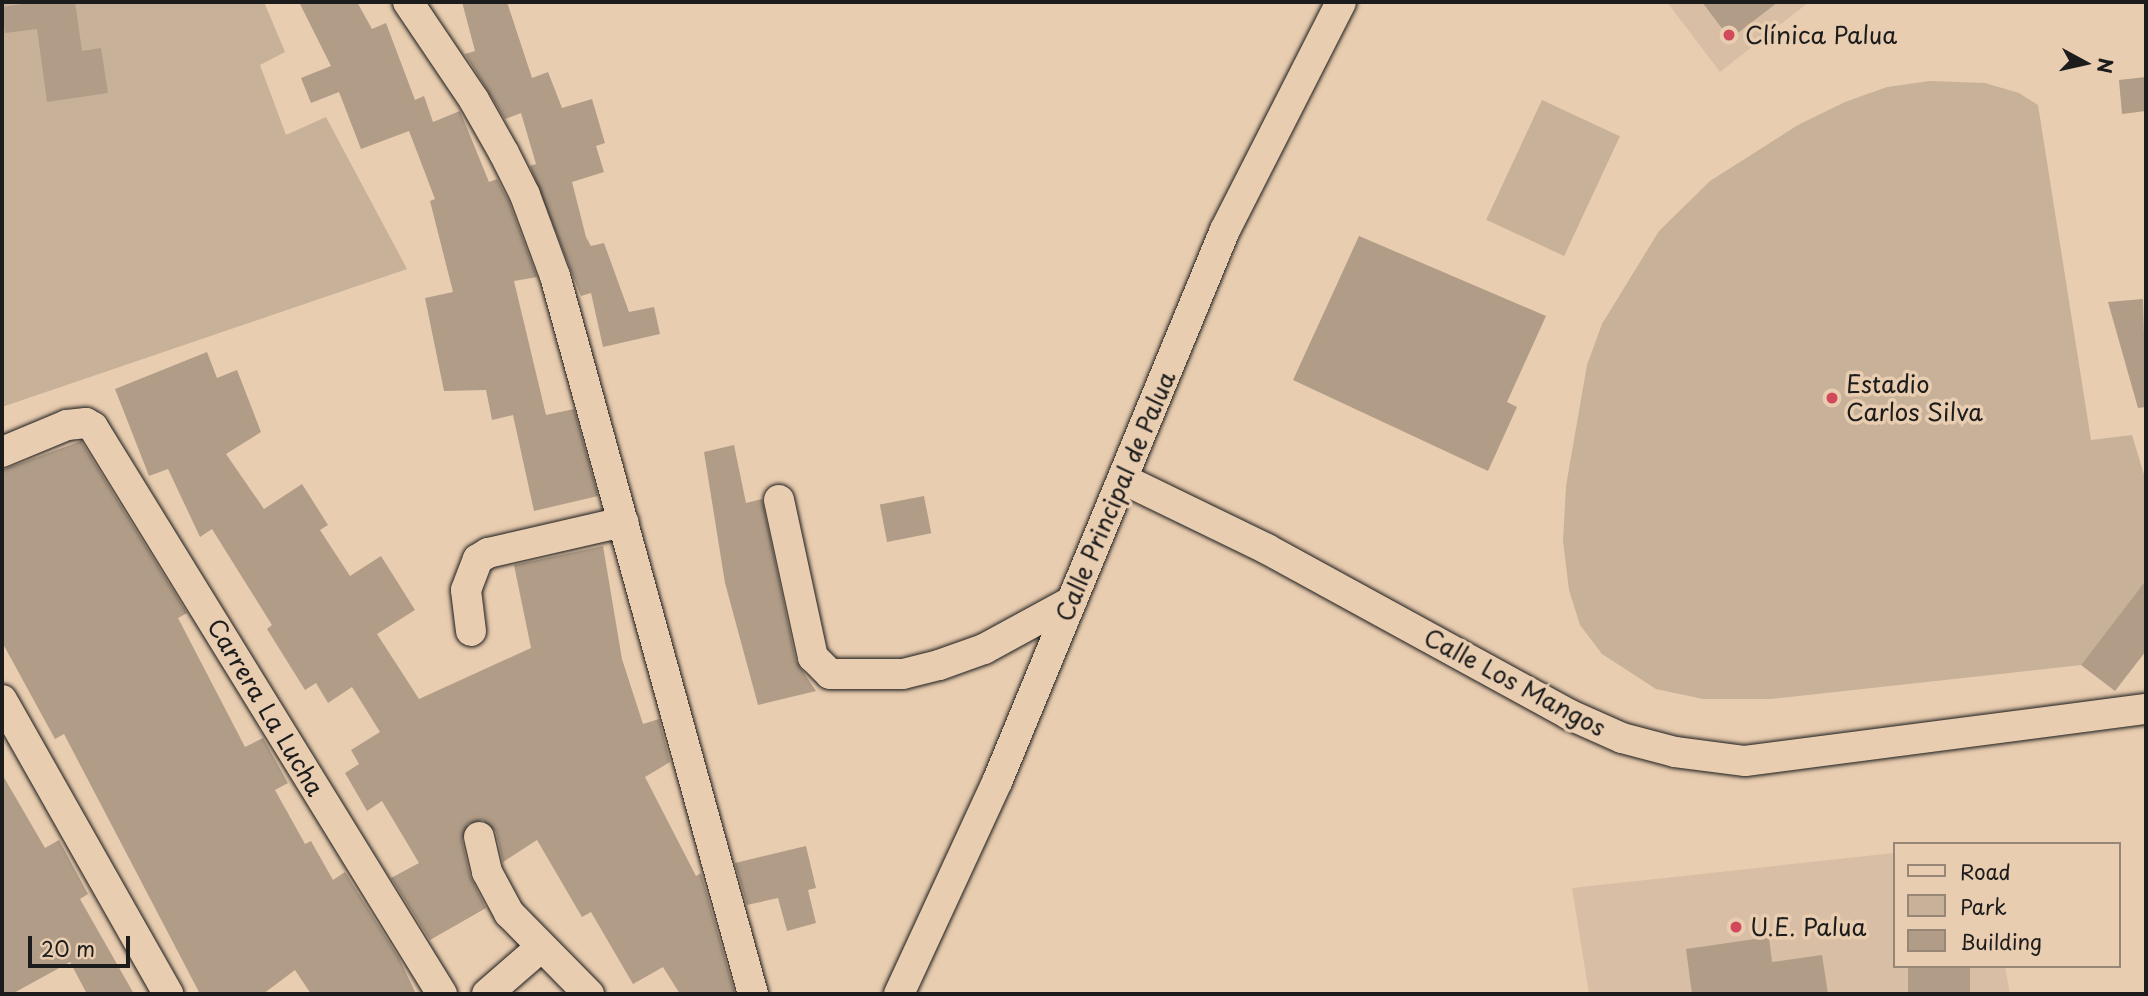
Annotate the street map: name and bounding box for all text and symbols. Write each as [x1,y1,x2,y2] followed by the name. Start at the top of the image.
[1745,21,1897,49] place label: Clínica Palua
[1719,25,1739,45] marker: Clínica Palua
[2050,28,2120,98] north arrow
[2091,57,2121,75] text: N
[1048,365,1182,627] street label: Calle Principal de Palua
[1846,370,1983,426] place label: Estadio Carlos Silva
[1824,390,1840,406] marker: Estadio Carlos Silva
[202,613,330,801] street label: Carrera La Lucha
[1418,622,1612,742] street label: Calle Los Mangos
[1892,842,2120,968] legend
[1960,855,2011,887] text: Road
[1960,890,2007,922] text: Park
[1750,913,1867,941] place label: U.E. Palua
[1728,919,1744,935] marker: U.E. Palua
[32,922,133,966] scale bar
[1960,925,2042,957] text: Building
[41,932,95,964] text: 20 m

